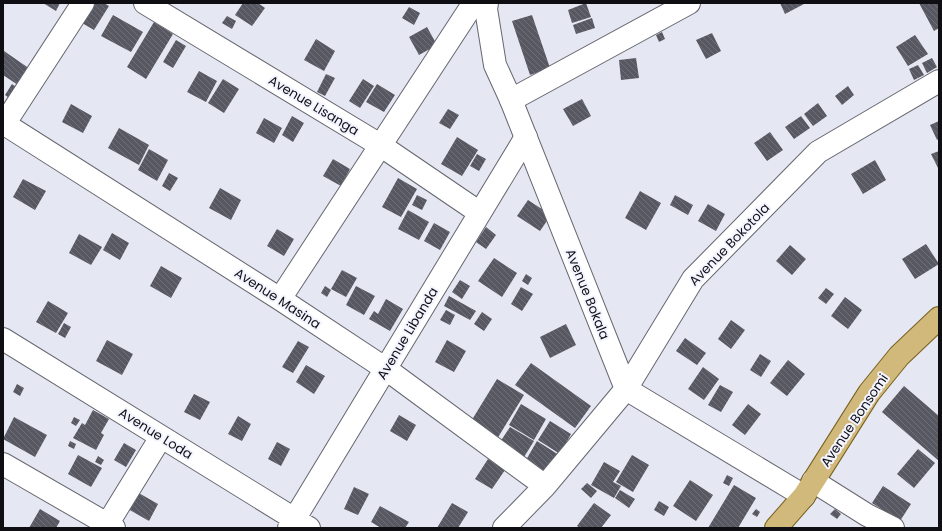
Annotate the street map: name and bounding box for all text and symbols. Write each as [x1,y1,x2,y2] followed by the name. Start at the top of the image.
[265,71,363,140] street label: Avenue Lisanga
[685,199,774,290] street label: Avenue Bokotola
[561,246,614,342] street label: Avenue Bokala
[231,263,325,333] street label: Avenue Masina
[372,284,443,383] street label: Avenue Libanda
[816,370,893,471] street label: Avenue Bonsomi
[115,403,196,464] street label: Avenue Loda

